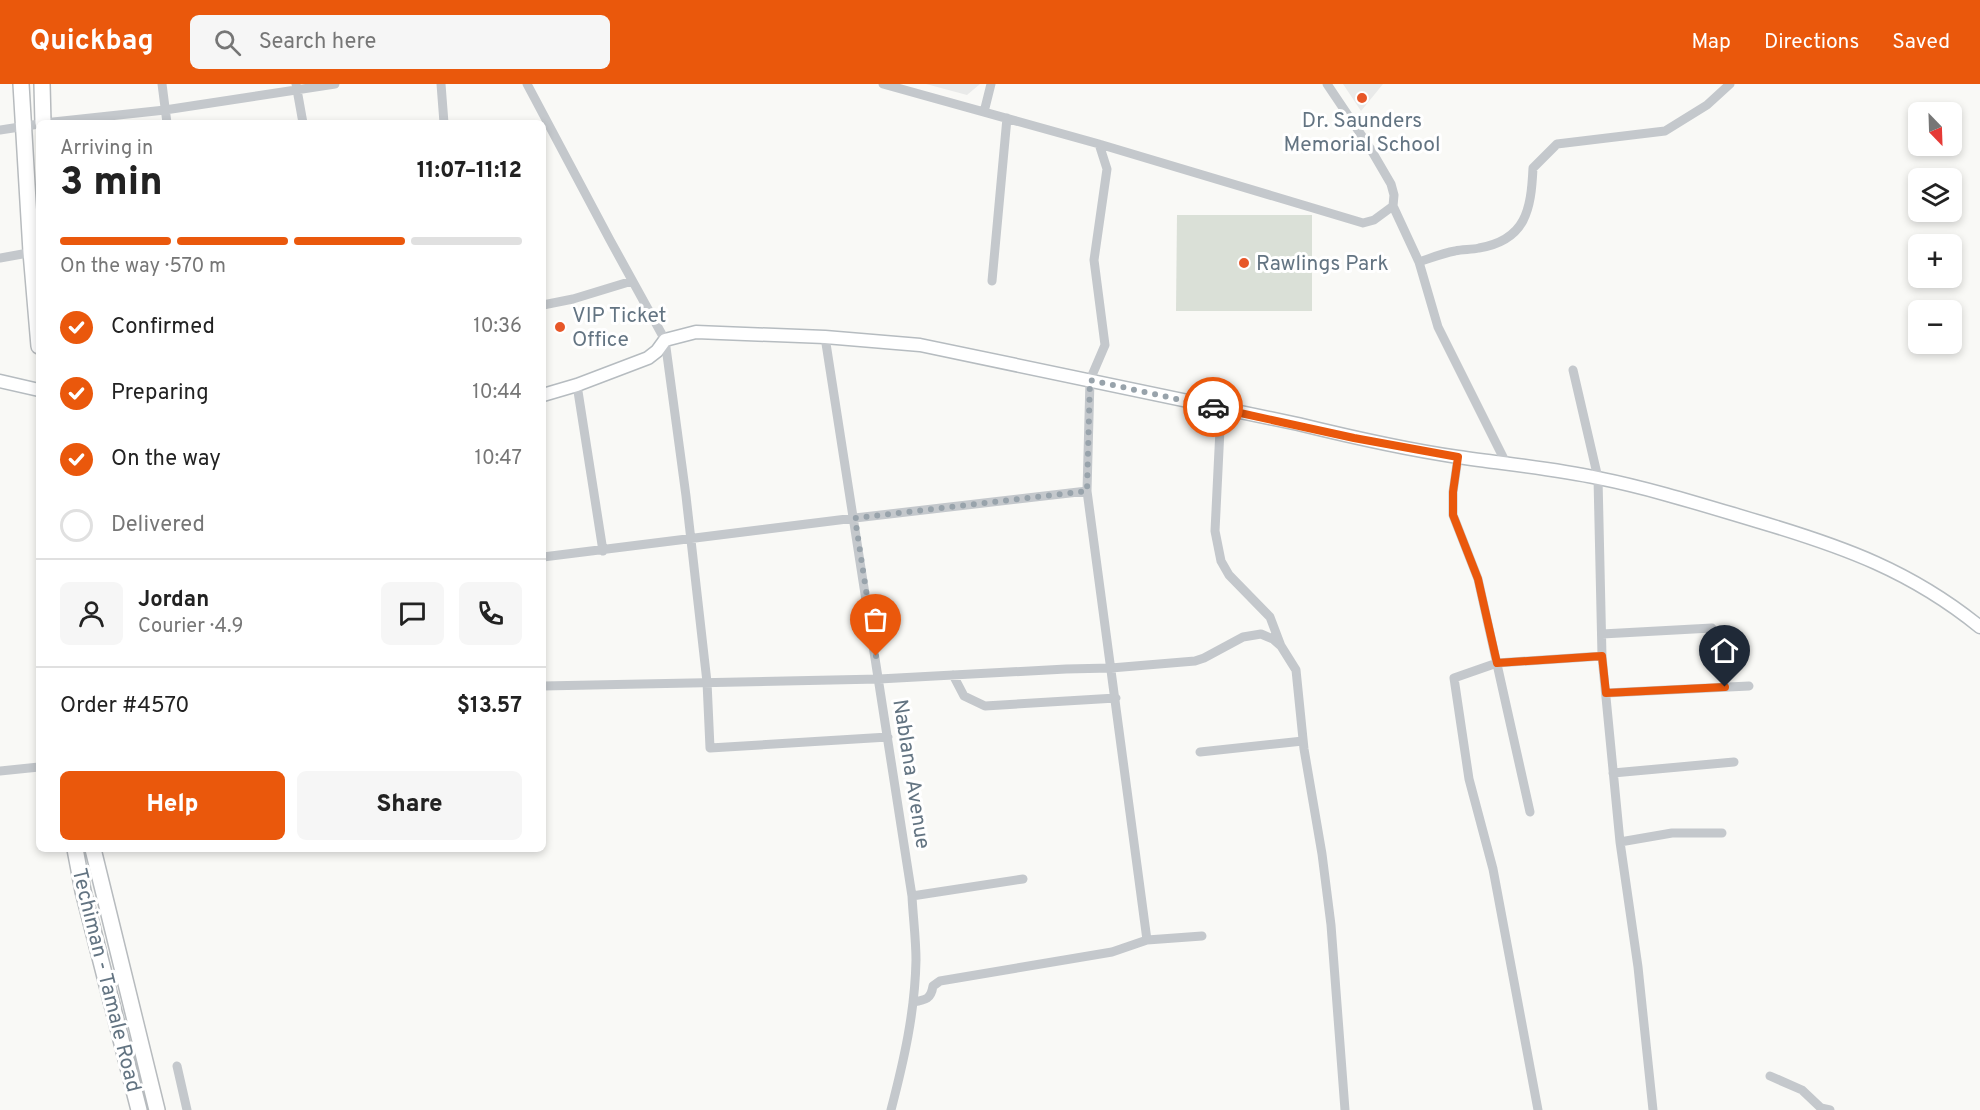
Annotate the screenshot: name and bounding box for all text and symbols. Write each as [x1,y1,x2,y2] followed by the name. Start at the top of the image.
[190,15,610,69] search box
[30,24,154,60] text: Quickbag
[211,26,244,59] icon: search
[259,29,376,56] text: Search here
[1691,29,1731,56] text: Map
[1764,29,1859,56] text: Directions
[1892,29,1950,56] text: Saved
[1355,91,1369,105] marker: Dr. Saunders Memorial School
[1908,102,1962,156] north arrow
[1908,102,1962,354] map controls
[1283,108,1441,159] place label: Dr. Saunders Memorial School
[60,136,153,162] text: Arriving in
[417,158,522,185] text: 11:07–11:12
[60,160,163,209] text: 3 min
[1908,168,1962,222] button: layers
[1908,234,1962,288] button: +
[1256,251,1389,278] place label: Rawlings Park
[60,254,226,280] text: On the way · 570 m
[1237,256,1251,270] marker: Rawlings Park
[1908,300,1962,354] button: −
[572,303,666,354] place label: VIP Ticket Office
[60,311,93,344] icon: check
[111,314,215,341] text: Confirmed
[473,314,522,340] text: 10:36
[553,320,567,334] marker: VIP Ticket Office
[60,377,93,410] icon: check
[1183,377,1243,437] courier
[111,380,209,407] text: Preparing
[472,380,522,406] text: 10:44
[1197,391,1230,424] icon: car
[60,443,93,476] icon: check
[111,446,221,473] text: On the way
[475,446,522,472] text: 10:47
[111,512,205,539] text: Delivered
[60,582,123,645] button: person
[381,582,444,645] button: chat
[459,582,522,645] button: phone
[138,587,209,614] text: Jordan
[850,594,901,656] pin
[859,603,892,636] icon: bag
[138,614,243,640] text: Courier · 4.9
[1699,625,1750,687] pin
[1708,634,1741,667] icon: home
[60,693,189,720] text: Order #4570
[457,693,522,720] text: $13.57
[885,697,936,851] street label: Nablana Avenue
[60,771,285,840] button: Help
[297,771,522,840] button: Share
[65,866,146,1095] street label: Techiman - Tamale Road

